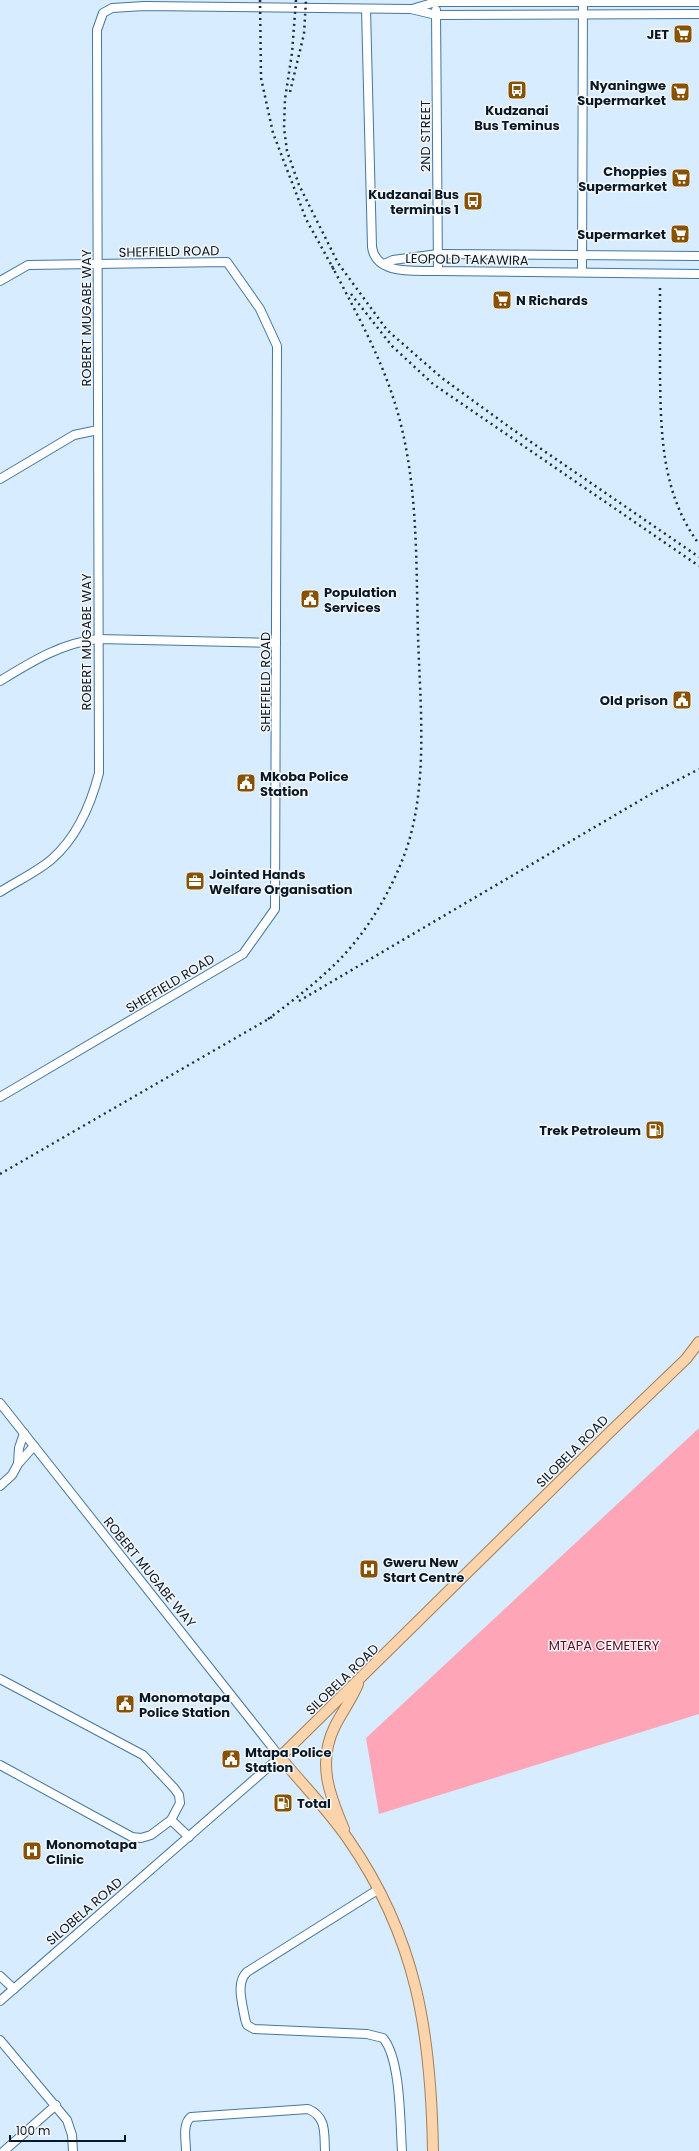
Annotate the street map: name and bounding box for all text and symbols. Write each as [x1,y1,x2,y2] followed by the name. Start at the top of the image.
[672,23,694,45] supermarket icon: JET
[647,25,669,44] place label: JET
[577,76,666,110] place label: Nyaningwe Supermarket
[506,79,528,101] bus stop icon: Kudzanai Bus Teminus
[669,81,691,103] supermarket icon: Nyaningwe Supermarket
[416,100,435,172] street label: 2ND STREET
[474,101,560,135] place label: Kudzanai Bus Teminus
[578,162,667,196] place label: Choppies Supermarket
[670,167,692,189] supermarket icon: Choppies Supermarket
[368,185,459,219] place label: Kudzanai Bus terminus 1
[462,190,484,212] bus stop icon: Kudzanai Bus terminus 1
[669,223,691,245] supermarket icon: Supermarket
[577,225,666,244] place label: Supermarket
[119,241,219,262] street label: SHEFFIELD ROAD
[77,249,96,387] street label: ROBERT MUGABE WAY
[405,249,529,270] street label: LEOPOLD TAKAWIRA
[491,289,513,311] supermarket icon: N Richards
[516,291,588,310] place label: N Richards
[77,573,96,711] street label: ROBERT MUGABE WAY
[324,583,397,617] place label: Population Services
[299,588,321,610] public building icon: Population Services
[256,632,275,732] street label: SHEFFIELD ROAD
[671,689,693,711] public building icon: Old prison
[600,691,668,710] place label: Old prison
[260,767,349,801] place label: Mkoba Police Station
[235,772,257,794] public building icon: Mkoba Police Station
[209,865,353,899] place label: Jointed Hands Welfare Organisation
[184,870,206,892] office icon: Jointed Hands Welfare Organisation
[122,949,218,1017] street label: SHEFFIELD ROAD
[644,1119,666,1141] fuel station icon: Trek Petroleum
[539,1121,641,1140] place label: Trek Petroleum
[532,1411,613,1492] street label: SILOBELA ROAD
[99,1513,200,1632] street label: ROBERT MUGABE WAY
[383,1553,464,1587] place label: Gweru New Start Centre
[358,1558,380,1580] hospital icon: Gweru New Start Centre
[549,1636,660,1655] park label: MTAPA CEMETERY
[301,1639,383,1719] street label: SILOBELA ROAD
[139,1688,230,1722] place label: Monomotapa Police Station
[114,1693,136,1715] public building icon: Monomotapa Police Station
[245,1743,331,1777] place label: Mtapa Police Station
[220,1748,242,1770] public building icon: Mtapa Police Station
[272,1792,294,1814] fuel station icon: Total
[297,1794,331,1813] place label: Total
[46,1835,137,1869] place label: Monomotapa Clinic
[21,1840,43,1862] hospital icon: Monomotapa Clinic
[42,1873,126,1950] street label: SILOBELA ROAD
[10,2117,125,2143] scale bar
[16,2122,50,2139] text: 100 m

